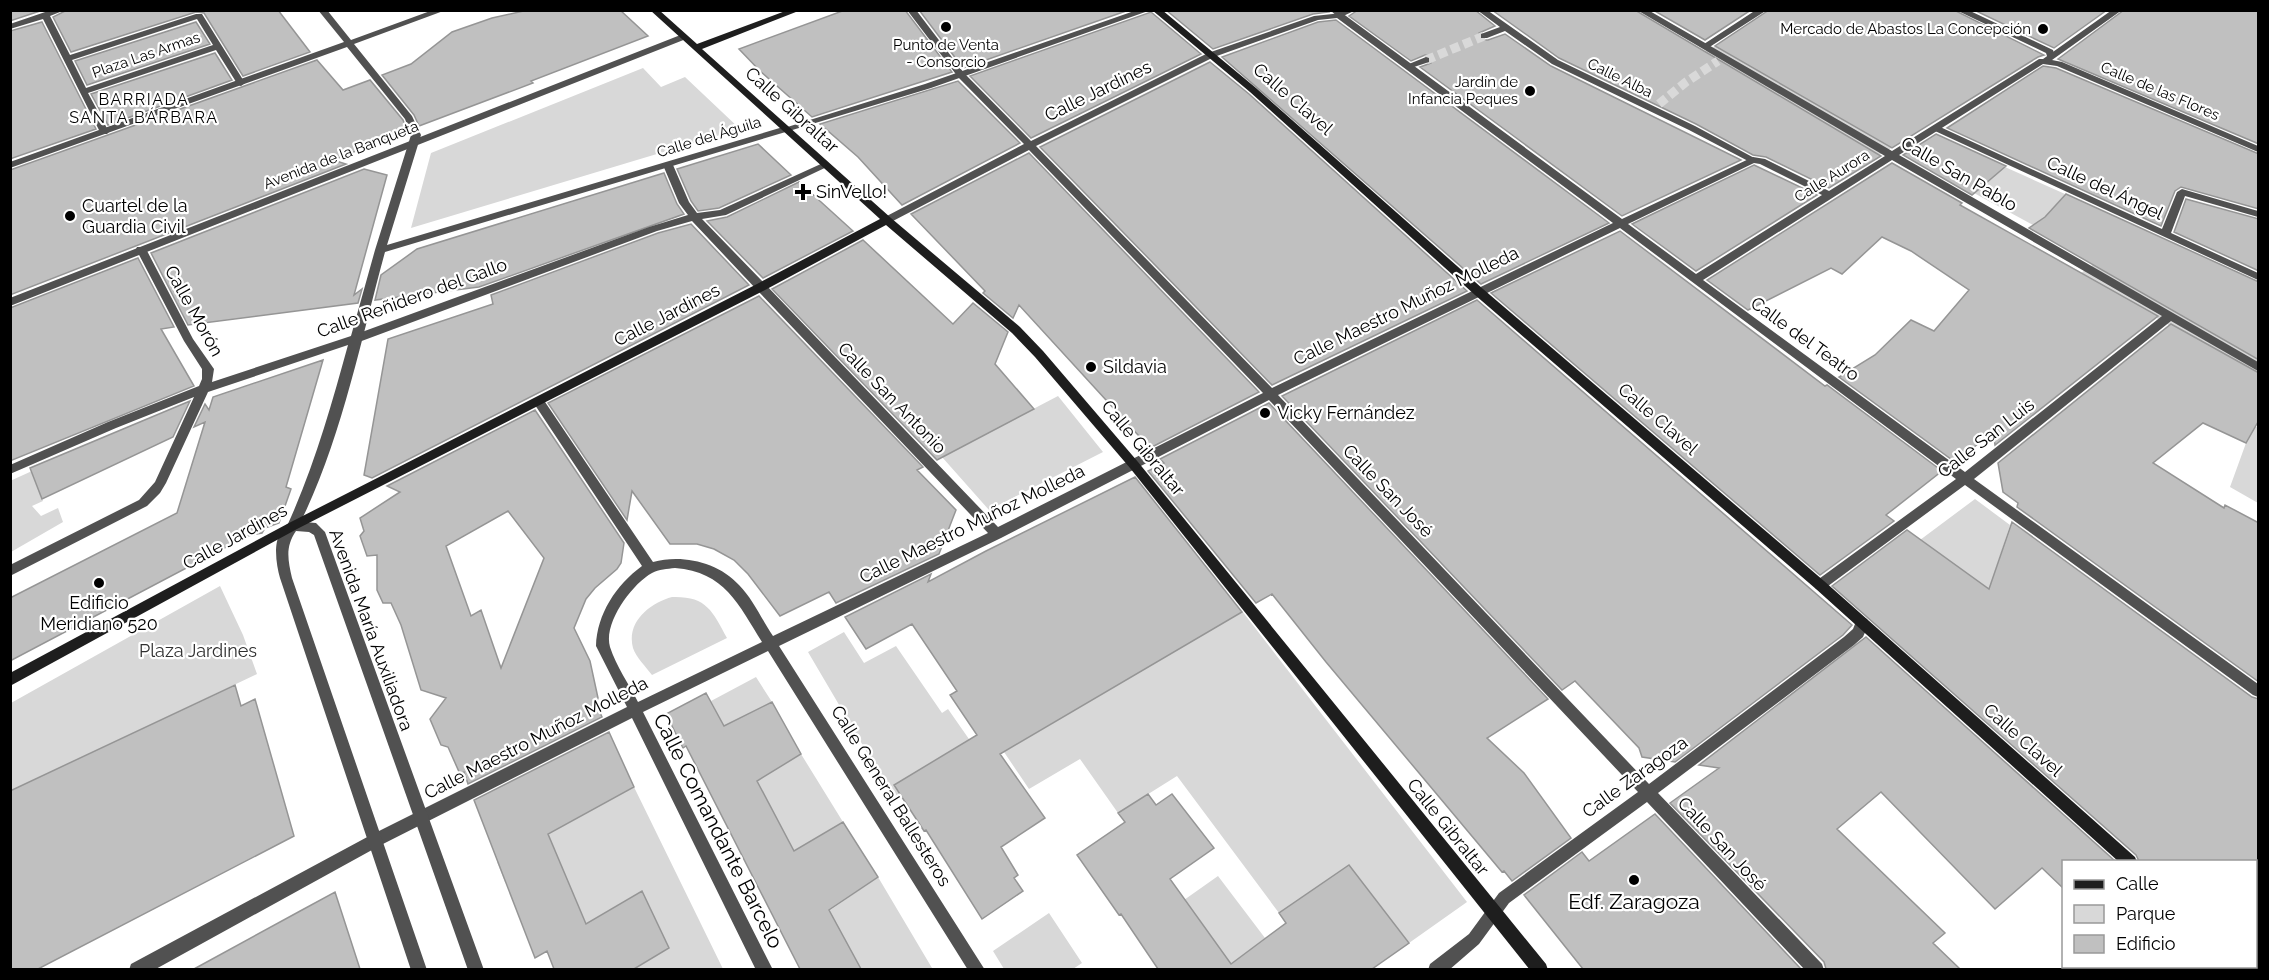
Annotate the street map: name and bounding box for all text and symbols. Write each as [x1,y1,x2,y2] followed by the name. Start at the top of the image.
[939,20,953,34] marker: Punto de Venta - Consorcio
[1780,20,2031,38] place label: Mercado de Abastos La Concepción
[2036,22,2050,36] marker: Mercado de Abastos La Concepción
[90,28,202,82] street label: Plaza Las Armas
[893,36,999,71] place label: Punto de Venta - Consorcio
[1584,54,1656,102] street label: Calle Alba
[1041,56,1155,125] street label: Calle Jardines
[1249,58,1337,139] street label: Calle Clavel
[2098,58,2222,124] street label: Calle de las Flores
[741,62,844,157] street label: Calle Gibraltar
[1408,73,1518,108] place label: Jardín de Infancia Peques
[1523,84,1537,98] marker: Jardín de Infancia Peques
[69,90,219,127] district label: BARRIADA SANTA BÁRBARA
[655,113,763,161] street label: Calle del Águila
[261,117,421,193] street label: Avenida de la Banqueta
[1897,132,2021,215] street label: Calle San Pablo
[1791,146,1873,206] street label: Calle Aurora
[2043,150,2167,224] street label: Calle del Ángel
[816,181,887,202] place label: SinVello!
[794,183,812,201] marker: SinVello!
[82,195,188,237] place label: Cuartel de la Guardia Civil
[63,209,77,223] marker: Cuartel de la Guardia Civil
[1290,242,1522,369] street label: Calle Maestro Muñoz Molleda
[314,253,510,342] street label: Calle Reñidero del Gallo
[161,262,228,360] street label: Calle Morón
[610,279,723,350] street label: Calle Jardines
[1747,292,1864,385] street label: Calle del Teatro
[834,338,951,458] street label: Calle San Antonio
[1103,356,1167,377] place label: Sildavia
[1084,360,1098,374] marker: Sildavia
[1614,378,1702,459] street label: Calle Clavel
[1933,393,2038,482] street label: Calle San Luis
[1097,396,1190,500] street label: Calle Gibraltar
[1277,402,1415,423] place label: Vicky Fernández
[1258,406,1272,420] marker: Vicky Fernández
[1339,440,1438,542] street label: Calle San José
[856,460,1088,587] street label: Calle Maestro Muñoz Molleda
[179,499,291,574] street label: Calle Jardines
[325,526,418,734] street label: Avenida María Auxiliadora
[92,576,106,590] marker: Edificio Meridiano 520
[40,592,158,634] place label: Edificio Meridiano 520
[139,640,257,661] park label: Plaza Jardines
[421,672,651,803] street label: Calle Maestro Muñoz Molleda
[1980,699,2067,780] street label: Calle Clavel
[827,701,956,890] street label: Calle General Ballesteros
[648,709,789,952] street label: Calle Comandante Barcelo
[1578,731,1691,822] street label: Calle Zaragoza
[1403,774,1494,880] street label: Calle Gibraltar
[1673,792,1772,895] street label: Calle San José
[2062,860,2257,968] legend
[1627,873,1641,887] marker: Edf. Zaragoza
[2116,873,2159,894] text: Calle
[1568,889,1700,914] place label: Edf. Zaragoza
[2116,903,2176,924] text: Parque
[2116,933,2176,954] text: Edificio

